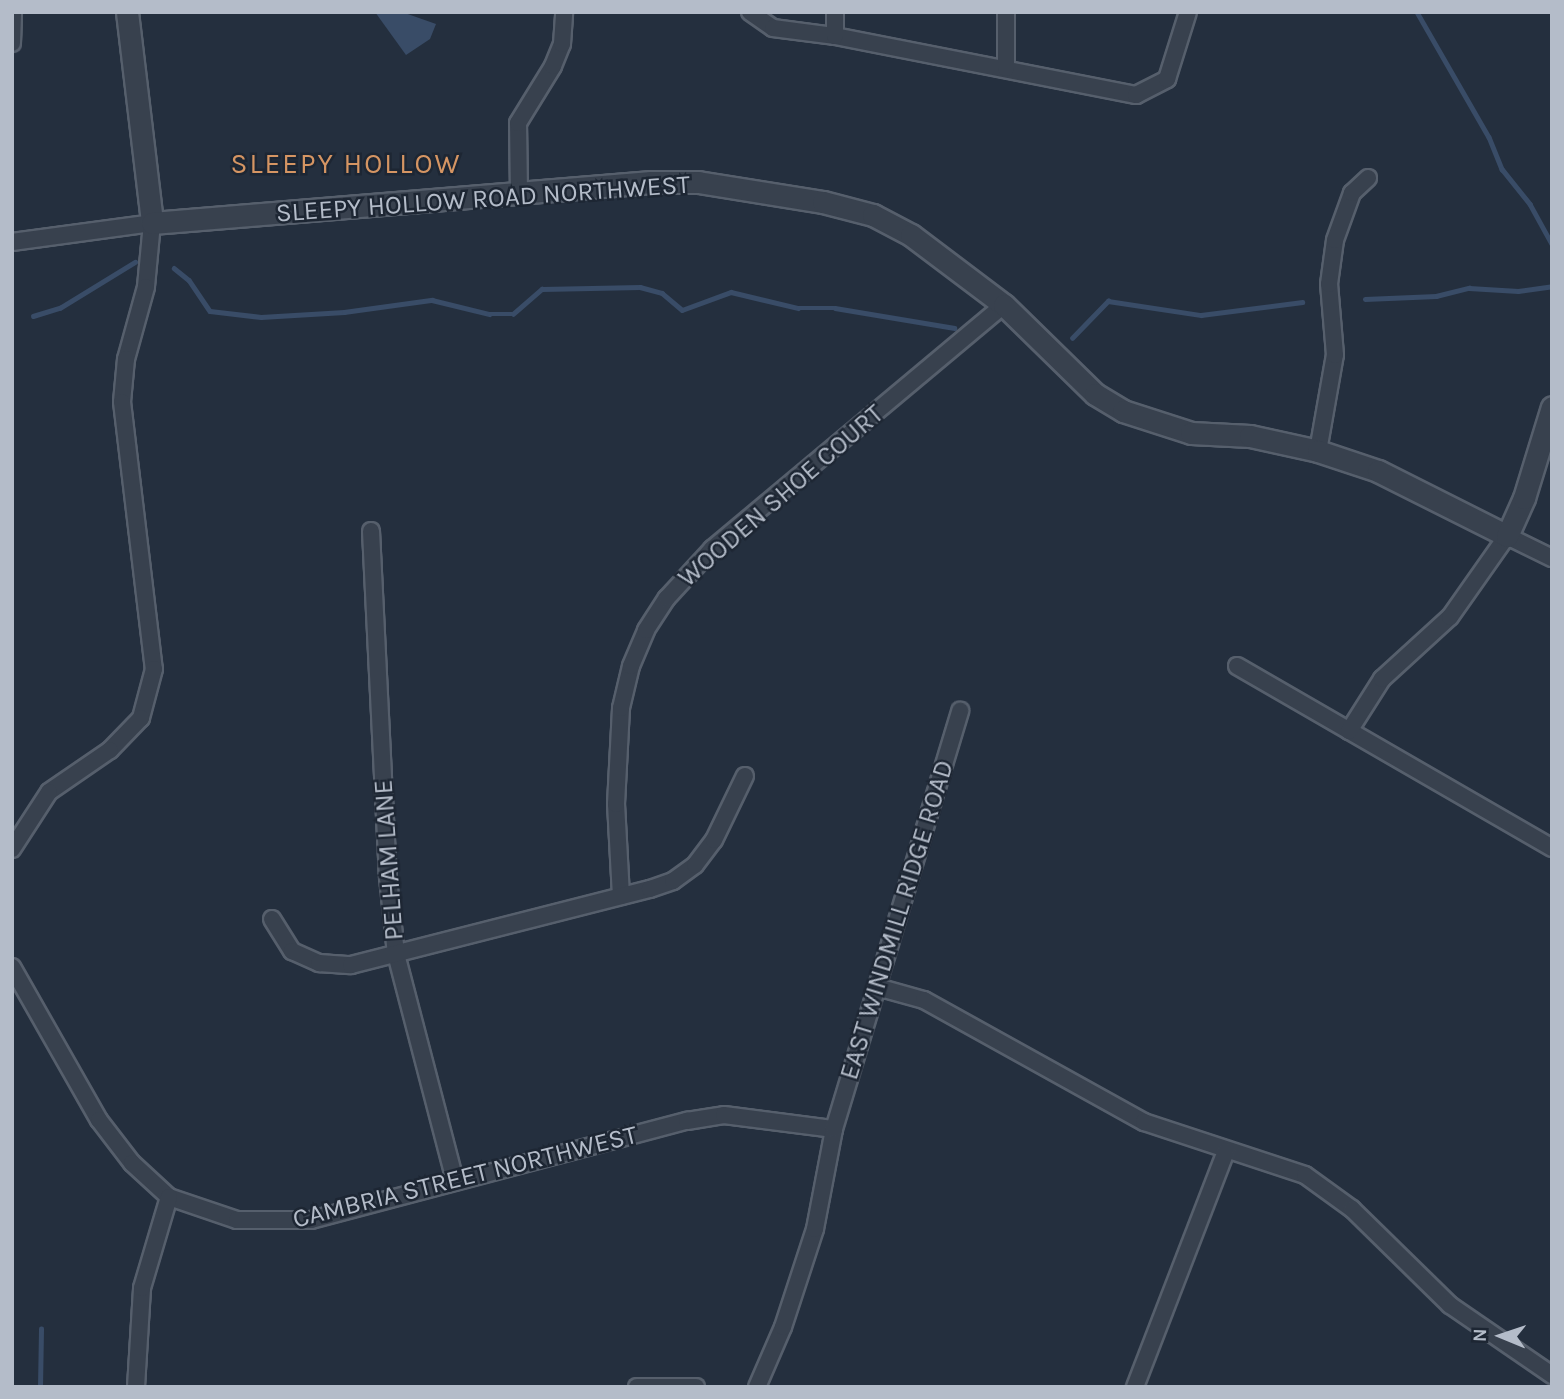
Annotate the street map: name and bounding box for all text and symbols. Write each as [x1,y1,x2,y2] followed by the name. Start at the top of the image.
[232,147,460,181] district label: SLEEPY HOLLOW
[275,169,691,229] street label: SLEEPY HOLLOW ROAD NORTHWEST
[672,398,890,594] street label: WOODEN SHOE COURT
[833,756,961,1084] street label: EAST WINDMILL RIDGE ROAD
[368,779,410,941] street label: PELHAM LANE
[290,1119,640,1235] street label: CAMBRIA STREET NORTHWEST
[1466,1301,1536,1371] north arrow
[1469,1328,1491,1342] text: N

